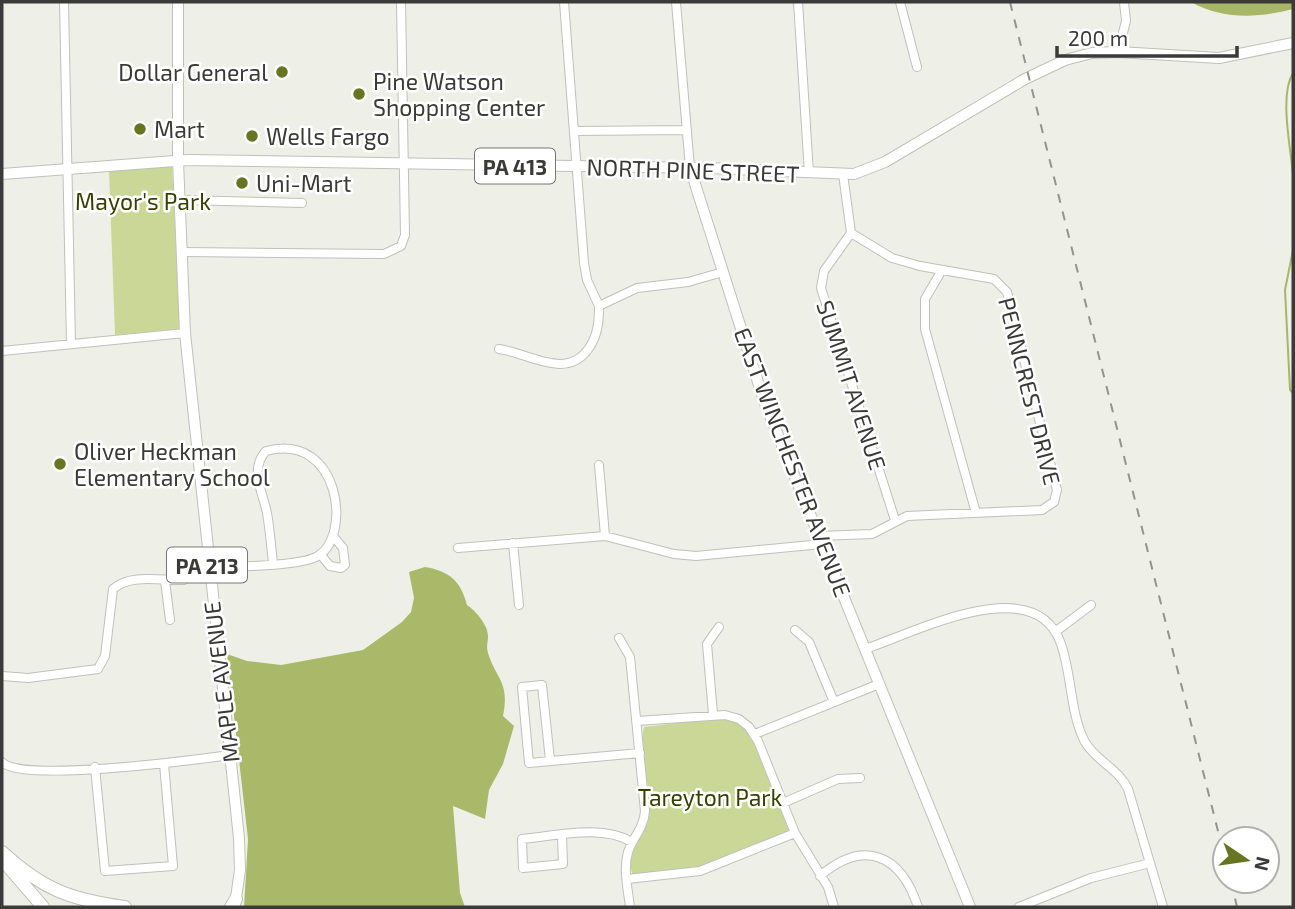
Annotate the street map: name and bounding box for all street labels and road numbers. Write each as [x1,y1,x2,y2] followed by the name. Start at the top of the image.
[475,148,555,184] road number: PA 413
[586,152,800,188] street label: NORTH PINE STREET
[993,294,1067,488] street label: PENNCREST DRIVE
[811,297,893,473] street label: SUMMIT AVENUE
[729,324,857,600] street label: EAST WINCHESTER AVENUE
[167,548,247,582] road number: PA 213
[197,600,245,764] street label: MAPLE AVENUE

